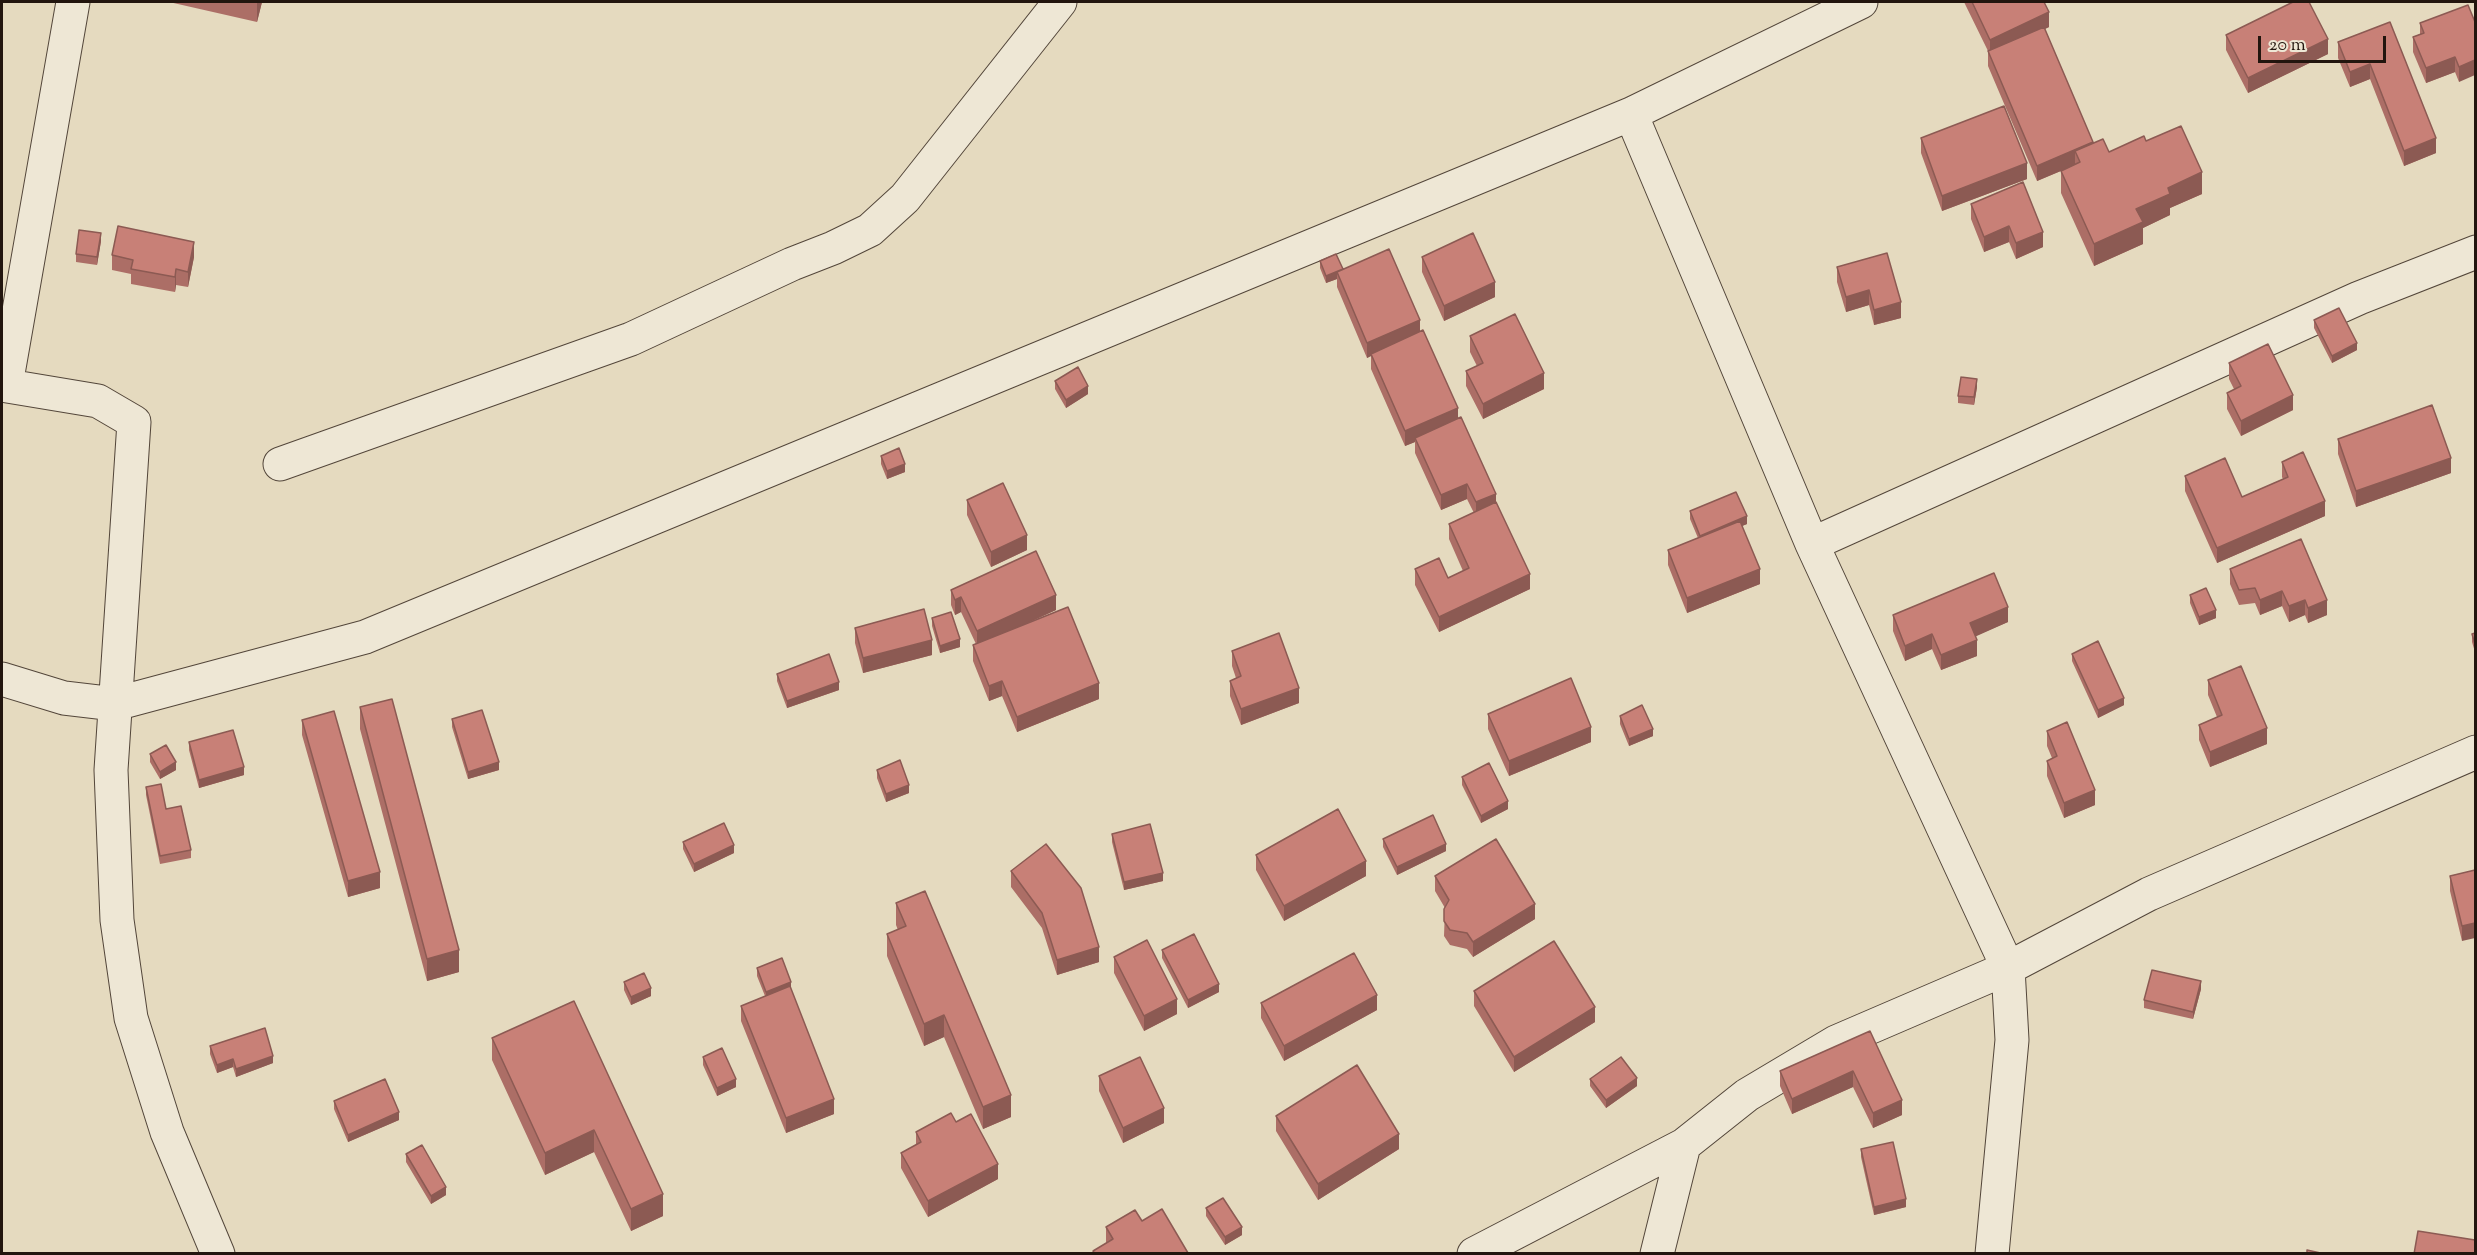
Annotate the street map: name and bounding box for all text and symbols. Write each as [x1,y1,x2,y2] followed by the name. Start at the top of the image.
[2261,24,2388,62] scale bar
[2269,33,2306,59] text: 20 m

